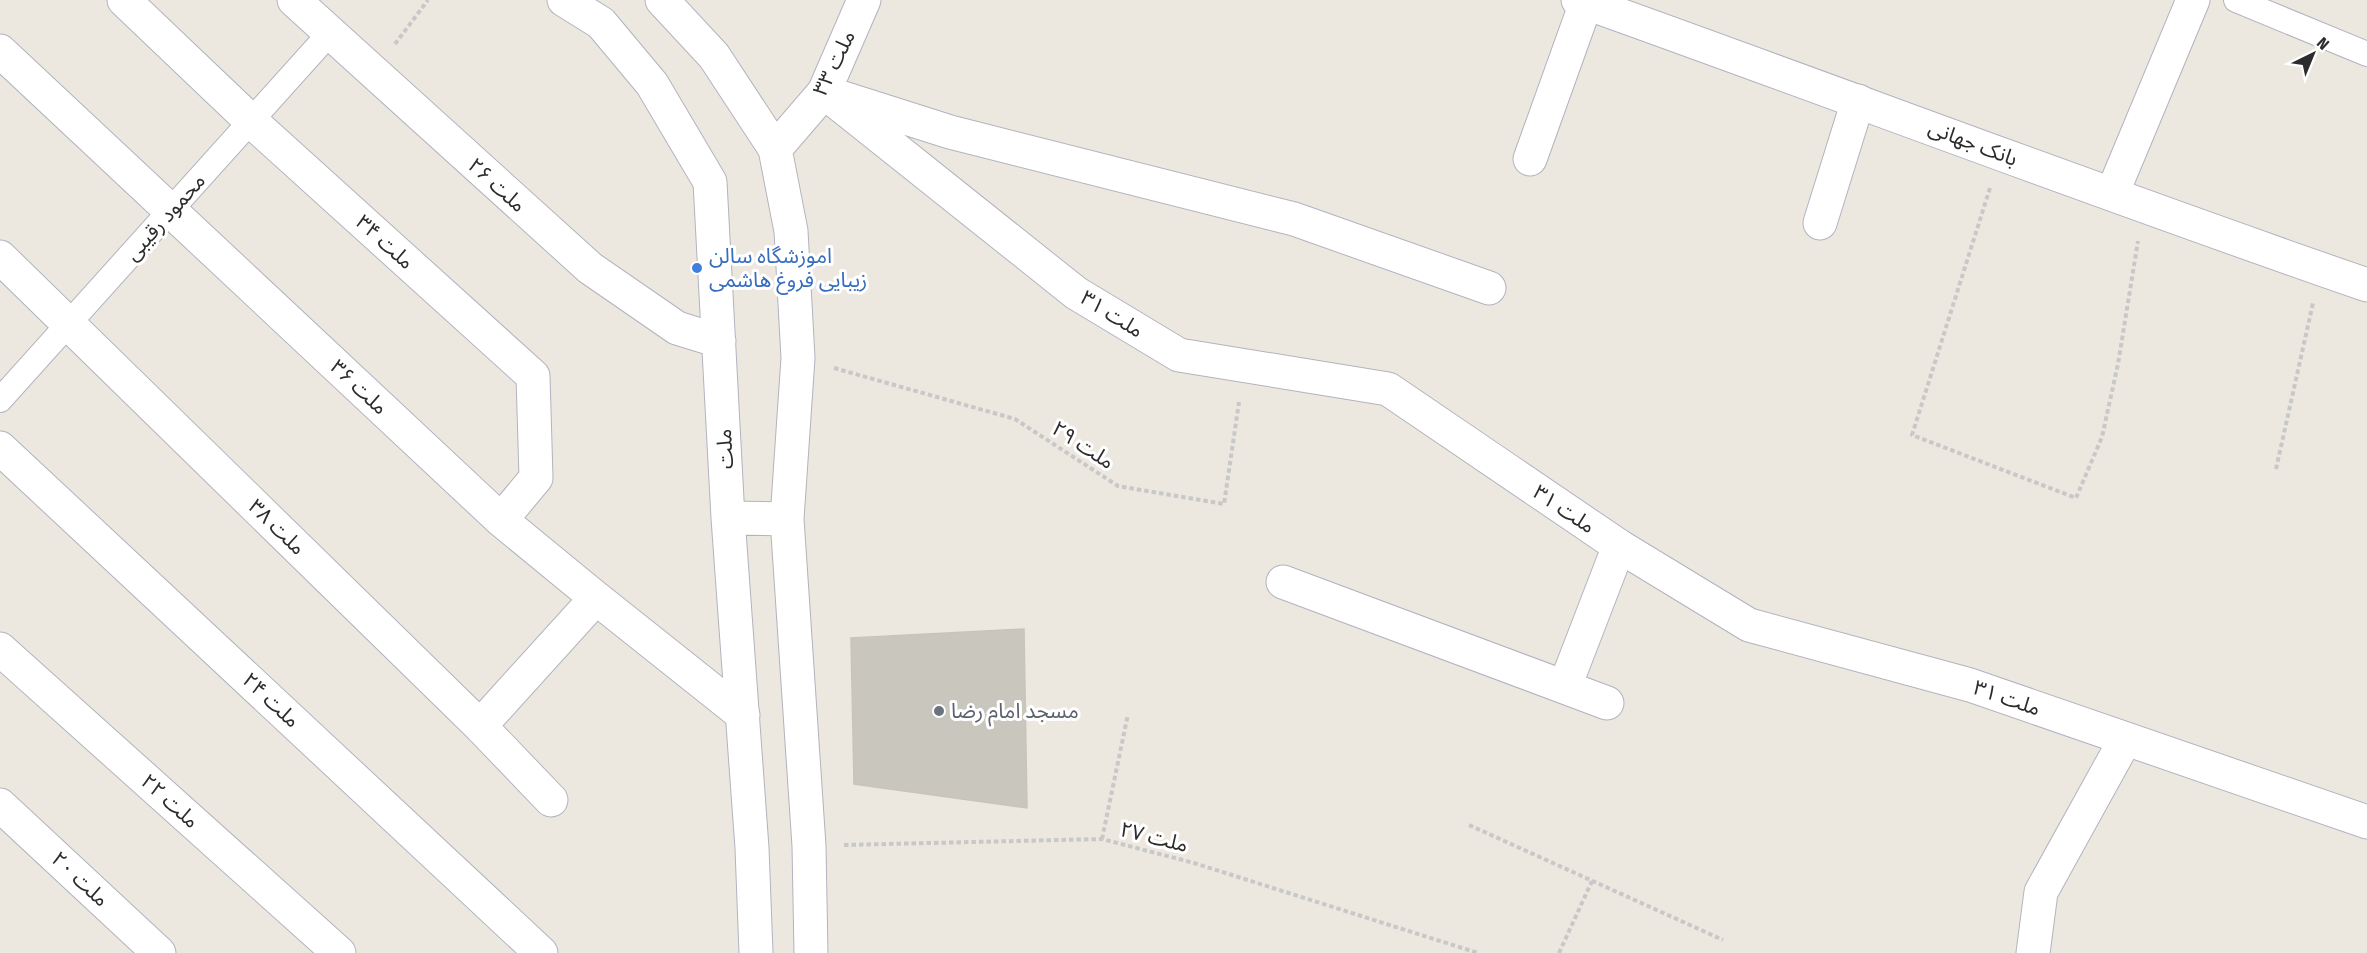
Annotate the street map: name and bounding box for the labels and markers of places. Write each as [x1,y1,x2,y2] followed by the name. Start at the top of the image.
[709,243,867,295] place label: اموزشگاه سالن زیبایی فروغ هاشمی
[690,261,704,275] marker: اموزشگاه سالن زیبایی فروغ هاشمی
[951,698,1079,727] place label: مسجد امام رضا
[932,704,946,718] marker: مسجد امام رضا

